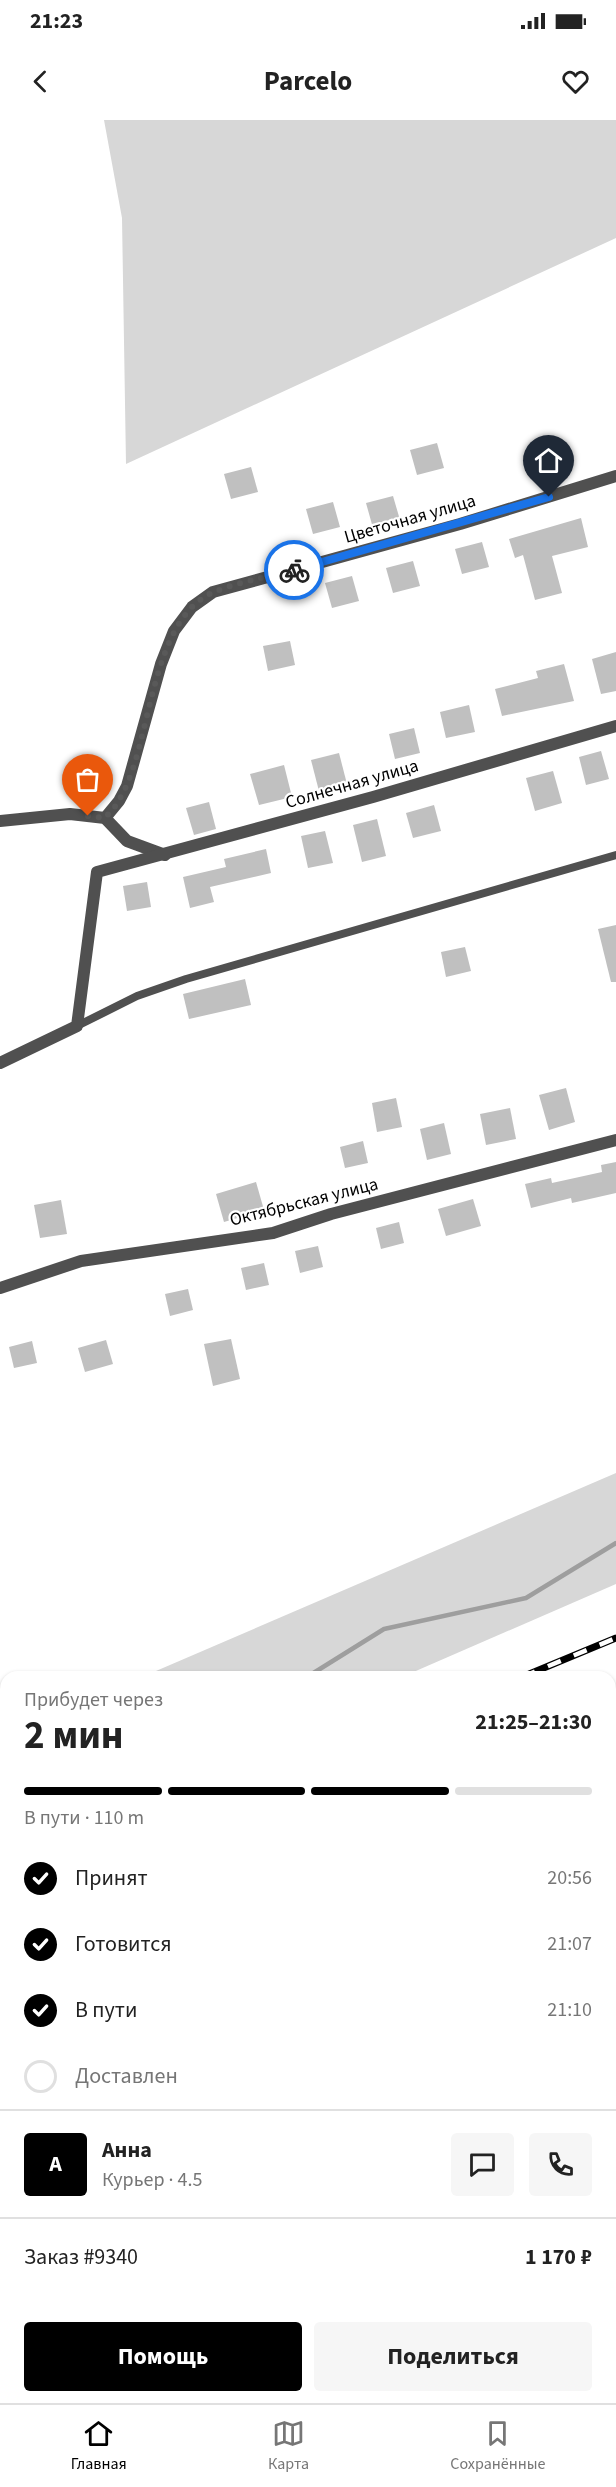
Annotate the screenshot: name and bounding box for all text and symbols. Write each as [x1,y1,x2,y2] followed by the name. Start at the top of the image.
[30,5,83,37] text: 21:23
[264,62,352,101] text: Parcelo
[24,65,57,98] icon: back
[559,65,592,98] icon: heart
[523,435,574,497] pin
[532,444,565,477] icon: home
[341,488,479,550] street label: Цветочная улица
[264,540,324,600] courier
[278,554,311,587] icon: bike
[283,753,421,815] street label: Солнечная улица
[62,754,113,816] pin
[71,763,104,796] icon: bag
[227,1171,381,1233] street label: Октябрьская улица
[24,1686,163,1714] text: Прибудет через
[475,1706,592,1738] text: 21:25–21:30
[24,1708,124,1764] text: 2 мин
[24,1804,144,1832] text: В пути · 110 m
[24,1862,57,1895] icon: check
[75,1862,148,1894] text: Принят
[547,1864,592,1892] text: 20:56
[24,1928,57,1961] icon: check
[75,1928,172,1960] text: Готовится
[547,1930,592,1958] text: 21:07
[24,1994,57,2027] icon: check
[75,1994,137,2026] text: В пути
[547,1996,592,2024] text: 21:10
[75,2060,178,2092] text: Доставлен
[451,2133,514,2196] button: chat
[529,2133,592,2196] button: phone
[102,2134,152,2166] text: Анна
[49,2148,62,2180] text: А
[102,2166,202,2194] text: Курьер · 4.5
[24,2241,138,2273] text: Заказ #9340
[525,2241,592,2273] text: 1 170 ₽
[24,2322,302,2391] button: Помощь
[314,2322,592,2391] button: Поделиться
[71,2417,127,2475] tab: Главная
[268,2417,309,2475] tab: Карта
[450,2417,545,2475] tab: Сохранённые

